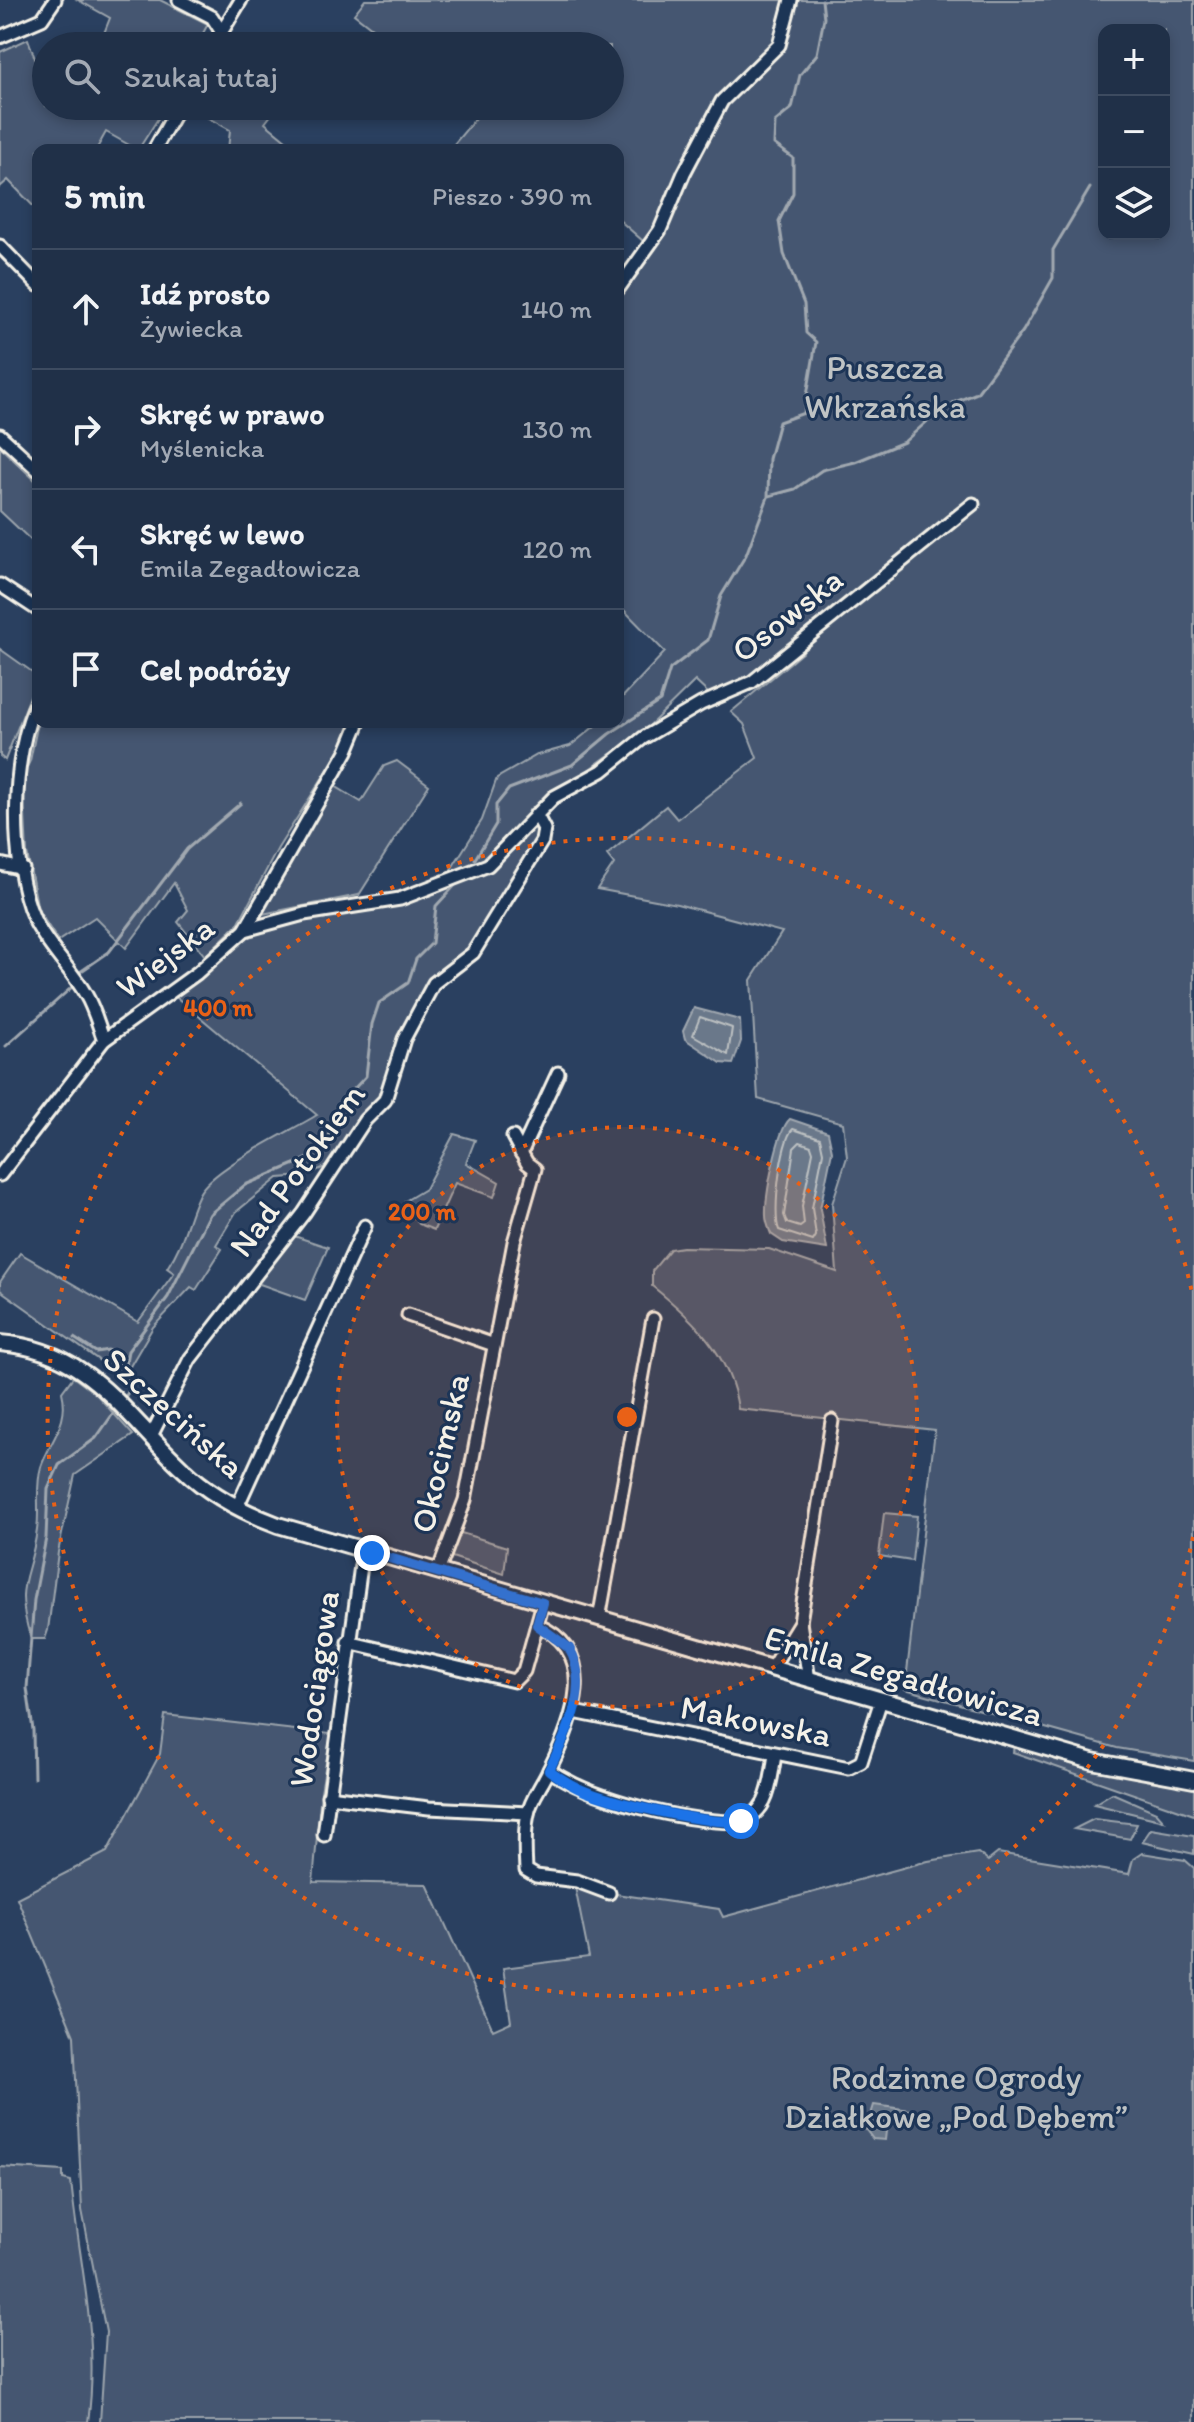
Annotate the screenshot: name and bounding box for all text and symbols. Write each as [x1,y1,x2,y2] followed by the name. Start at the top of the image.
[1098,24,1170,240] map controls
[1098,24,1170,96] button: +
[32,32,624,120] search box
[60,54,104,98] icon: search
[124,58,278,95] text: Szukaj tutaj
[1098,96,1170,168] button: −
[1098,168,1170,240] button: layers
[64,176,145,217] text: 5 min
[432,180,592,212] text: Pieszo · 390 m
[140,275,270,312] text: Idź prosto
[64,287,108,331] icon: ahead
[521,293,592,325] text: 140 m
[140,312,243,344] text: Żywiecka
[804,347,966,427] park label: Puszcza Wkrzańska
[140,395,324,432] text: Skręć w prawo
[64,407,108,451] icon: right
[522,413,592,445] text: 130 m
[140,432,264,464] text: Myślenicka
[140,515,304,552] text: Skręć w lewo
[64,527,108,571] icon: left
[523,533,592,565] text: 120 m
[140,552,360,584] text: Emila Zegadłowicza
[723,559,851,671] street label: Osowska
[64,647,108,691] icon: arrive
[140,651,290,688] text: Cel podróży
[108,907,223,1007] street label: Wiejska
[183,993,254,1022] text: 400 m
[220,1075,374,1265] street label: Nad Potokiem
[388,1197,457,1226] text: 200 m
[95,1339,254,1488] street label: Szczecińska
[402,1369,478,1537] street label: Okocimska
[613,1403,641,1431] centre of rings
[354,1535,390,1571] route end
[280,1588,348,1790] street label: Wodociągowa
[760,1617,1048,1735] street label: Emila Zegadłowicza
[677,1686,835,1756] street label: Makowska
[723,1803,759,1839] route start
[784,2057,1128,2137] park label: Rodzinne Ogrody Działkowe „Pod Dębem”

